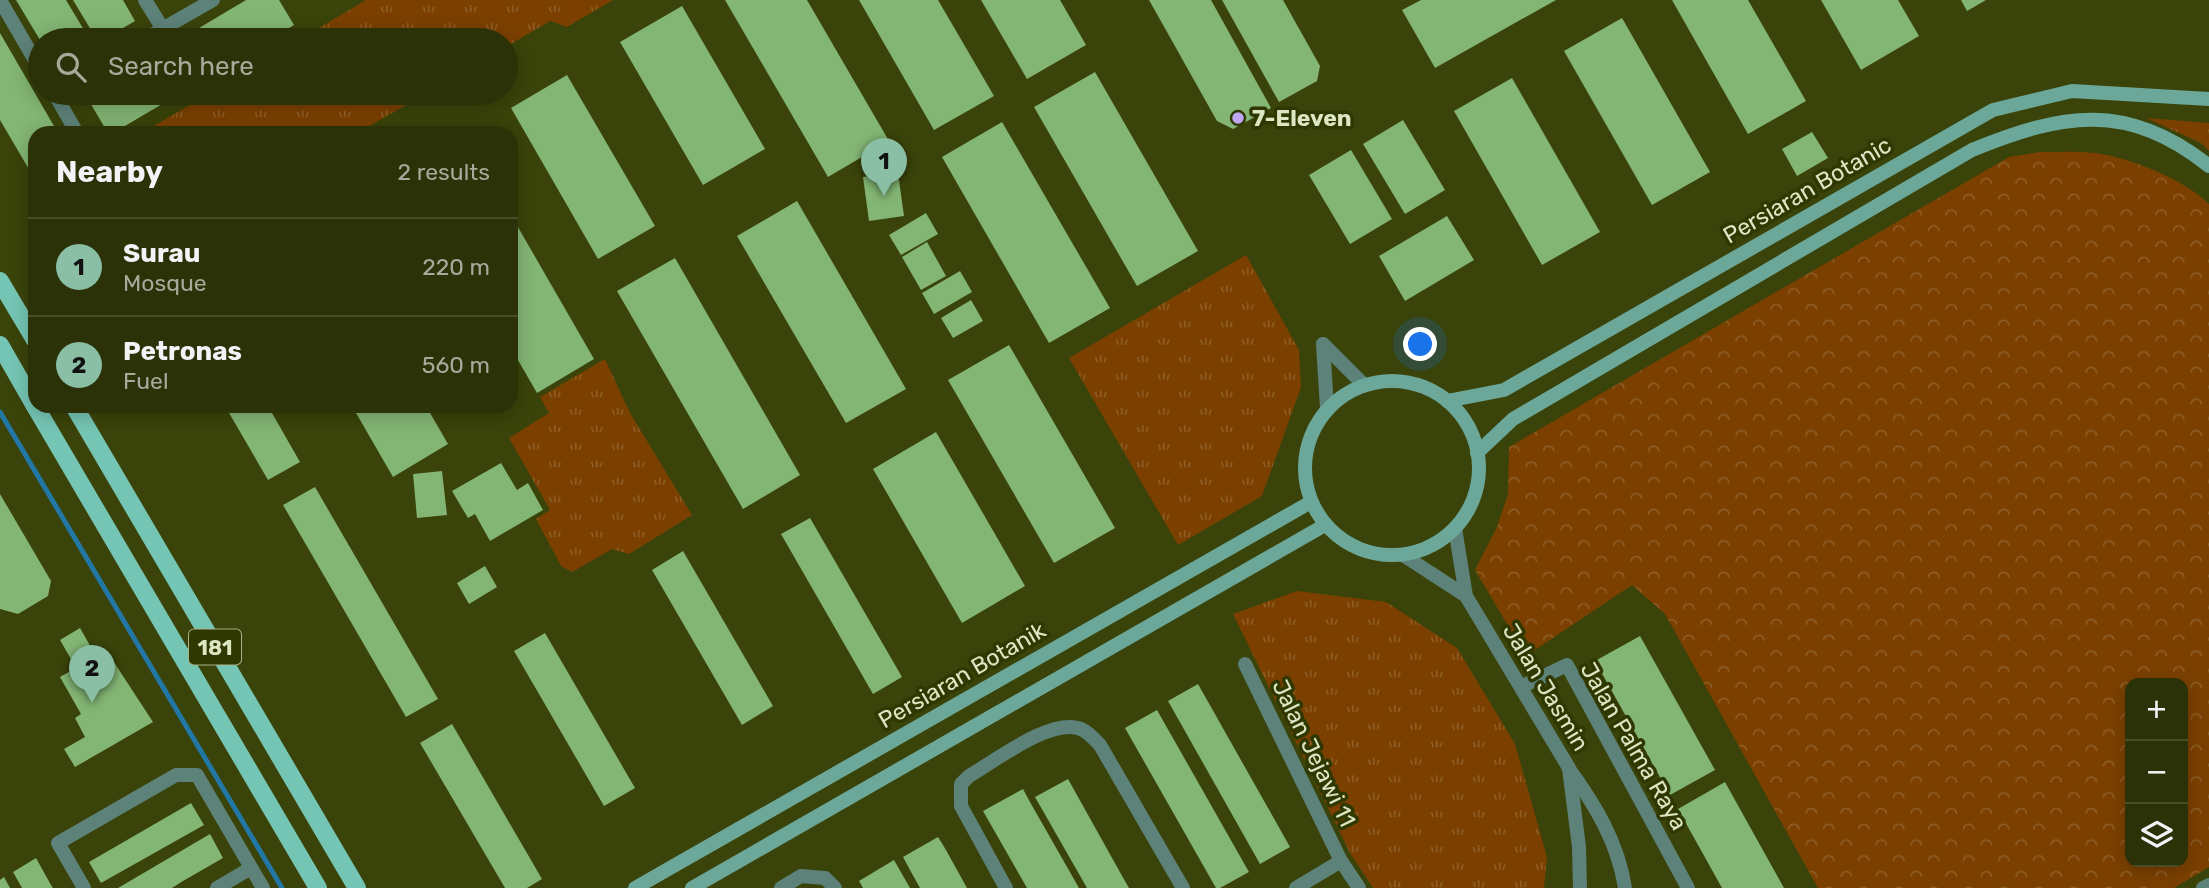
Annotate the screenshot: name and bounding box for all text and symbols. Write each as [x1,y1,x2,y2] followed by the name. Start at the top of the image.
[28,28,518,105] search box
[52,48,90,86] icon: search
[108,51,254,82] text: Search here
[1252,104,1352,132] place label: 7-Eleven
[1230,110,1246,126] marker: 7-Eleven
[1718,131,1896,249] street label: Persiaran Botanic
[861,138,907,196] pin: 1
[56,154,163,190] text: Nearby
[398,158,490,186] text: 2 results
[123,238,201,269] text: Surau
[73,253,85,281] text: 1
[422,253,490,281] text: 220 m
[123,269,207,297] text: Mosque
[1403,327,1437,361] your location
[123,336,242,367] text: Petronas
[72,351,86,379] text: 2
[422,351,490,379] text: 560 m
[123,367,169,395] text: Fuel
[873,616,1051,734] street label: Persiaran Botanik
[1497,618,1595,756] street label: Jalan Jasmin
[189,630,241,664] road number: 181
[69,645,115,703] pin: 2
[1575,657,1693,835] street label: Jalan Palma Raya
[1266,675,1362,831] street label: Jalan Jejawi 11
[2125,678,2188,867] map controls
[2125,678,2188,741] button: +
[2125,741,2188,804] button: −
[2125,804,2188,867] button: layers

